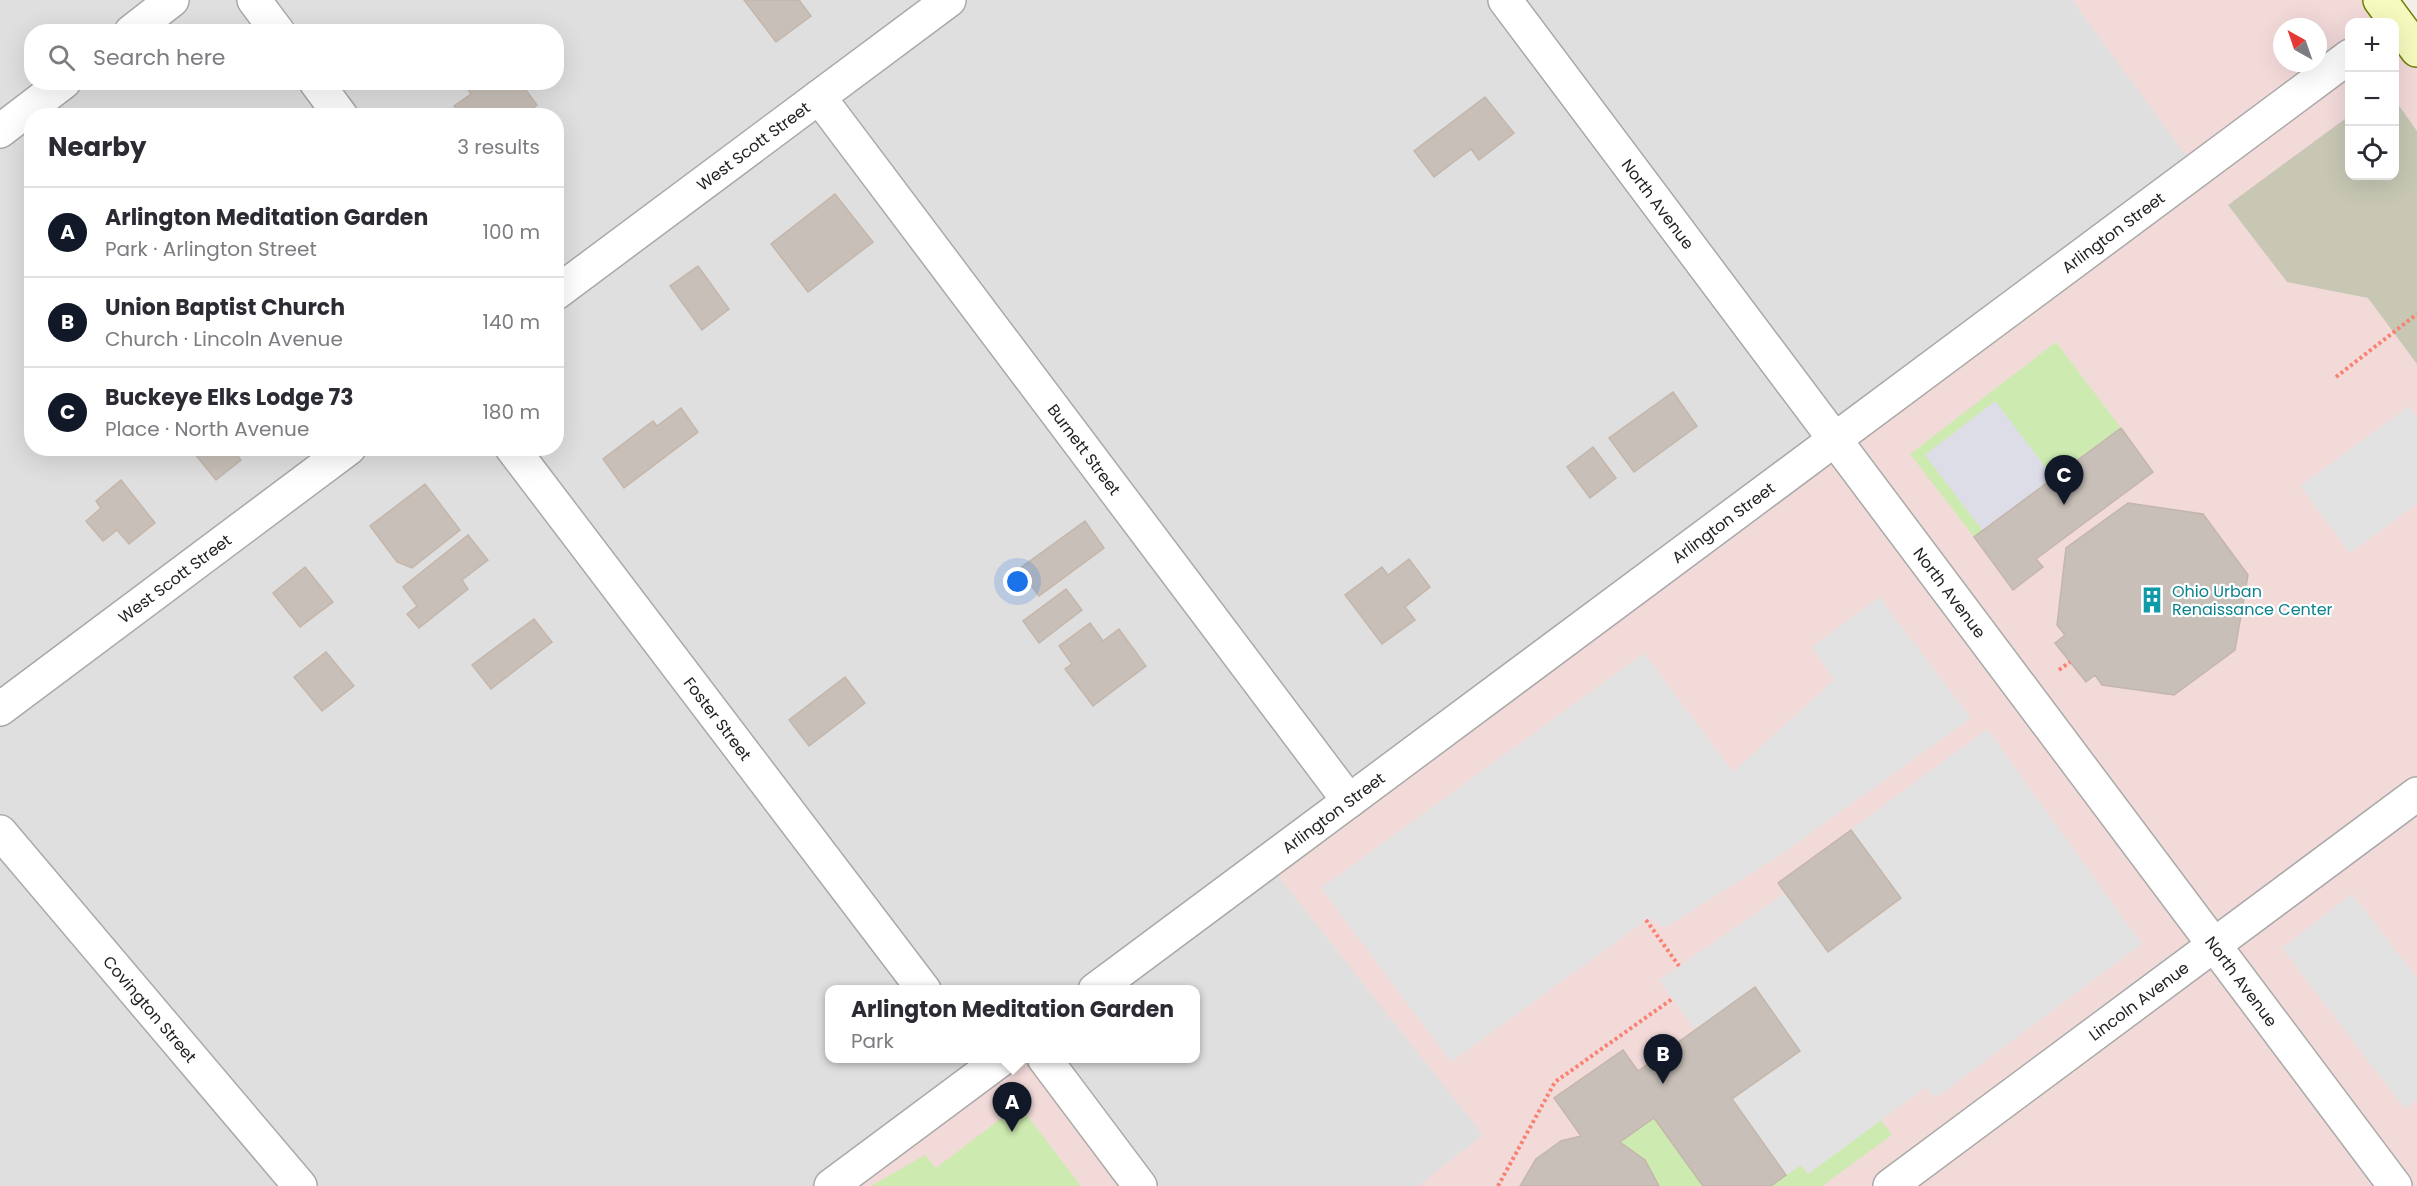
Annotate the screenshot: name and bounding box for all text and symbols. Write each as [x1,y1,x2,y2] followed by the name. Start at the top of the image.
[2273,18,2327,72] north arrow
[2345,18,2399,180] map controls
[2345,18,2399,72] button: +
[24,24,564,90] search box
[45,41,78,74] icon: search
[93,42,226,73] text: Search here
[2345,72,2399,126] button: −
[692,96,815,196] street label: West Scott Street
[2345,126,2399,180] button: locate
[48,129,146,165] text: Nearby
[457,133,540,161] text: 3 results
[1616,154,1700,254] street label: North Avenue
[2057,186,2169,278] street label: Arlington Street
[105,202,428,233] text: Arlington Meditation Garden
[60,218,75,246] text: A
[483,218,540,246] text: 100 m
[105,235,317,263] text: Park · Arlington Street
[105,292,345,323] text: Union Baptist Church
[61,308,74,336] text: B
[483,308,540,336] text: 140 m
[105,325,343,353] text: Church · Lincoln Avenue
[105,382,354,413] text: Buckeye Elks Lodge 73
[60,398,75,426] text: C
[482,398,540,426] text: 180 m
[1042,399,1126,500] street label: Burnett Street
[105,415,309,443] text: Place · North Avenue
[2044,456,2084,505] pin: C
[1667,476,1780,569] street label: Arlington Street
[113,528,236,628] street label: West Scott Street
[1908,543,1991,643] street label: North Avenue
[1003,567,1032,596] your location
[2172,580,2333,621] place label: Ohio Urban Renaissance Center
[2137,585,2167,615] building icon: Ohio Urban Renaissance Center
[678,672,757,765] street label: Foster Street
[1277,767,1390,859] street label: Arlington Street
[2200,931,2283,1032] street label: North Avenue
[98,950,202,1068] street label: Covington Street
[2084,956,2194,1046] street label: Lincoln Avenue
[825,985,1200,1063] popup
[851,994,1174,1025] text: Arlington Meditation Garden
[851,1027,894,1055] text: Park
[1644,1034,1682,1084] pin: B
[992,1082,1032,1132] pin: A

